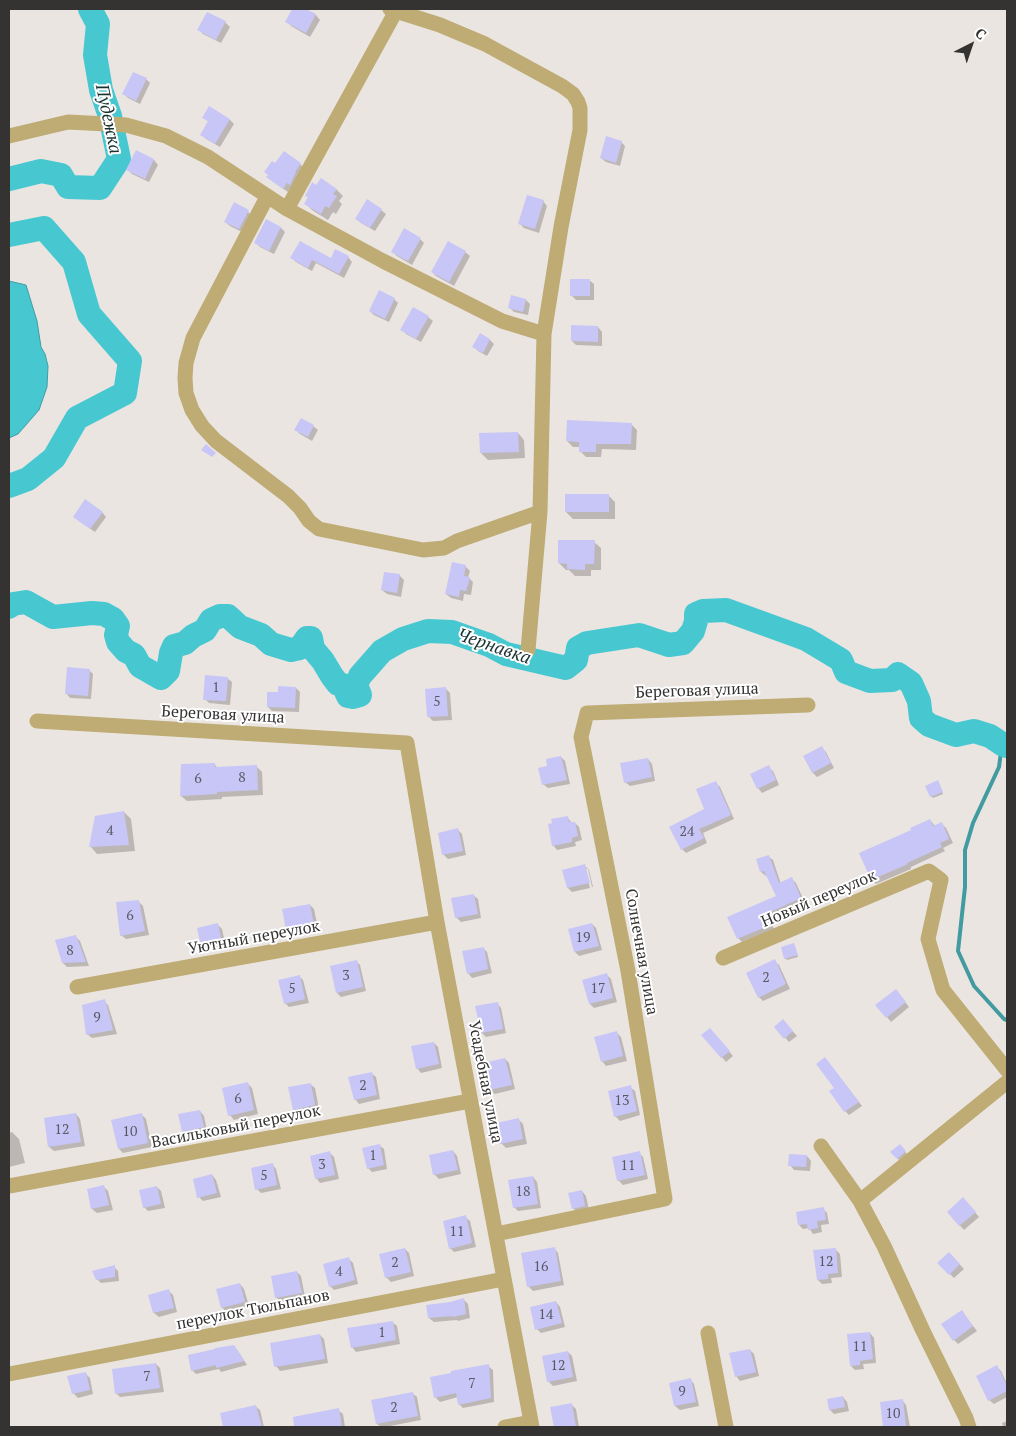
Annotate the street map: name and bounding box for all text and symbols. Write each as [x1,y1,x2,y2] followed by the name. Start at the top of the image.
[946,20,996,70] north arrow
[971,23,991,43] text: С
[90,82,126,156] water label: Пудежка
[454,624,534,670] water label: Чернавка
[635,679,759,703] street label: Береговая улица
[212,680,220,696] house number: 1
[433,694,441,710] house number: 5
[161,702,285,728] street label: Береговая улица
[238,770,246,786] house number: 8
[194,771,202,787] house number: 6
[106,823,114,839] house number: 4
[680,824,694,840] house number: 24
[759,866,879,932] street label: Новый переулок
[620,887,662,1017] street label: Солнечная улица
[126,908,134,924] house number: 6
[187,917,321,959] street label: Уютный переулок
[576,930,590,946] house number: 19
[66,943,74,959] house number: 8
[342,968,350,984] house number: 3
[762,970,770,986] house number: 2
[288,981,296,997] house number: 5
[591,981,605,997] house number: 17
[93,1010,101,1026] house number: 9
[464,1019,506,1145] street label: Усадебная улица
[359,1078,367,1094] house number: 2
[234,1091,242,1107] house number: 6
[615,1093,629,1109] house number: 13
[150,1101,322,1153] street label: Васильковый переулок
[55,1122,69,1138] house number: 12
[123,1124,137,1140] house number: 10
[369,1148,377,1164] house number: 1
[318,1157,326,1173] house number: 3
[621,1158,635,1174] house number: 11
[260,1168,268,1184] house number: 5
[516,1184,530,1200] house number: 18
[450,1224,464,1240] house number: 11
[819,1254,833,1270] house number: 12
[391,1255,399,1271] house number: 2
[534,1259,548,1275] house number: 16
[335,1264,343,1280] house number: 4
[175,1286,331,1334] street label: переулок Тюльпанов
[539,1307,553,1323] house number: 14
[378,1325,386,1341] house number: 1
[853,1339,867,1355] house number: 11
[551,1358,565,1374] house number: 12
[143,1369,151,1385] house number: 7
[468,1376,476,1392] house number: 7
[678,1384,686,1400] house number: 9
[390,1400,398,1416] house number: 2
[886,1406,900,1422] house number: 10

